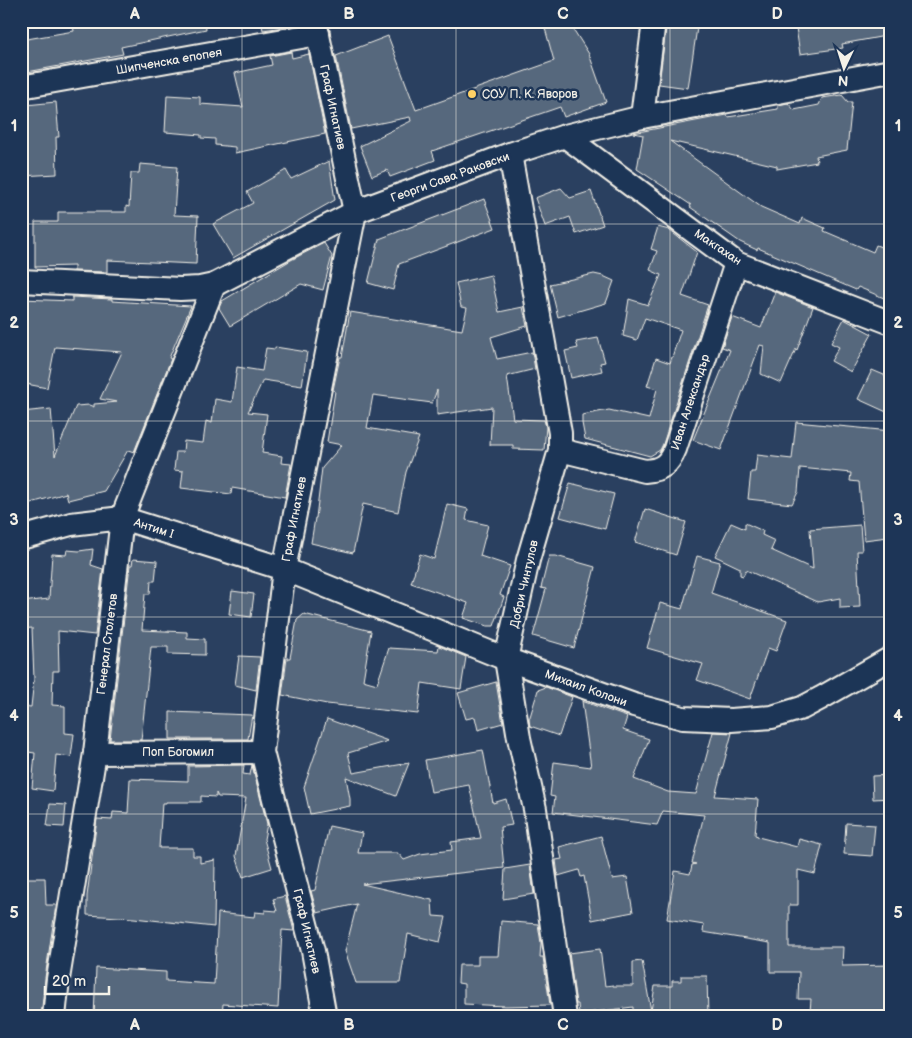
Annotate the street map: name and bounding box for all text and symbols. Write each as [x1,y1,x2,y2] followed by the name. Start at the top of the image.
[129,5,140,24] text: A
[343,5,355,24] text: B
[557,5,569,24] text: C
[771,5,783,24] text: D
[820,42,870,92] north arrow
[115,45,224,78] street label: Шипченска епопея
[316,63,349,152] street label: Граф Игнатиев
[837,72,849,89] text: N
[482,87,578,102] place label: СОУ П. К. Яворов
[466,88,478,100] marker: СОУ П. К. Яворов
[11,117,17,136] text: 1
[895,117,901,136] text: 1
[389,149,512,206] street label: Георги Сава Раковски
[691,226,744,269] street label: Макгахан
[9,314,19,333] text: 2
[893,314,903,333] text: 2
[668,352,713,452] street label: Иван Александър
[279,475,310,563] street label: Граф Игнатиев
[9,511,19,530] text: 3
[893,511,903,530] text: 3
[131,515,176,542] street label: Антим I
[507,538,542,630] street label: Добри Чинтулов
[94,592,121,695] street label: Генерал Столетов
[543,667,629,710] street label: Михаил Колони
[9,707,19,726] text: 4
[893,707,903,726] text: 4
[142,745,214,760] street label: Поп Богомил
[289,887,324,976] street label: Граф Игнатиев
[9,904,19,923] text: 5
[893,904,903,923] text: 5
[45,963,109,995] scale bar
[52,972,86,991] text: 20 m
[129,1016,140,1035] text: A
[343,1016,355,1035] text: B
[557,1016,569,1035] text: C
[771,1016,783,1035] text: D

